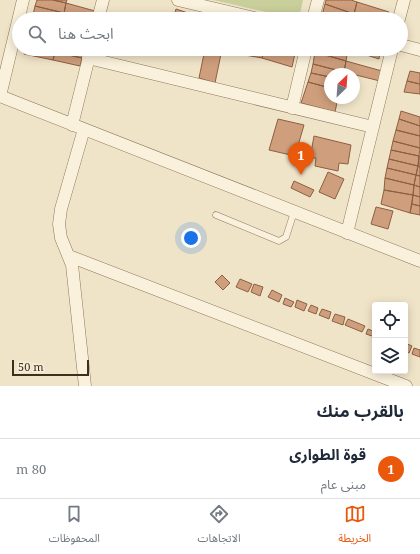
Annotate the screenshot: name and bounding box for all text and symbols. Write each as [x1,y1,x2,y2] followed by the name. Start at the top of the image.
[12,12,408,56] search box
[26,23,48,45] icon: search
[58,23,114,43] text: ابحث هنا
[324,68,360,104] north arrow
[288,142,314,175] pin: 1
[181,228,201,248] your location
[372,302,408,374] map controls
[372,302,408,338] button: locate
[372,338,408,374] button: layers
[12,358,89,377] scale bar
[18,359,44,374] text: 50 m
[317,399,404,422] text: بالقرب منك
[289,444,366,464] text: قوة الطواری
[16,460,46,478] text: 80 m
[387,460,395,478] text: 1
[321,475,366,493] text: مبنى عام
[49,503,100,550] tab: المحفوظات
[198,503,241,550] tab: الاتجاهات
[338,503,371,550] tab: الخريطة

